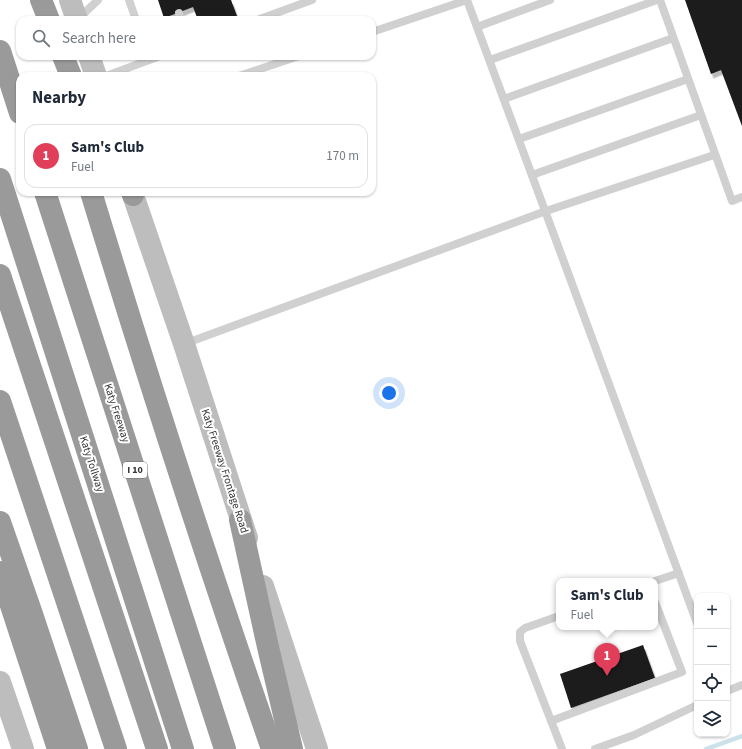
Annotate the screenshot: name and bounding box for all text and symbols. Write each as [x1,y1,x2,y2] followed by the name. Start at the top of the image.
[16,16,376,60] search box
[30,27,52,49] icon: search
[62,28,136,49] text: Search here
[32,86,86,110] text: Nearby
[71,137,144,158] text: Sam's Club
[43,147,49,165] text: 1
[326,147,359,165] text: 170 m
[71,158,94,176] text: Fuel
[100,382,134,444] street label: Katy Freeway
[379,383,399,403] your location
[198,407,252,535] street label: Katy Freeway Frontage Road
[76,434,108,494] street label: Katy Tollway
[123,462,147,478] road number: I 10
[556,578,658,630] popup
[570,585,644,606] text: Sam's Club
[694,593,730,737] map controls
[694,593,730,629] button: +
[570,606,594,624] text: Fuel
[694,629,730,665] button: −
[594,643,620,676] pin: 1
[694,665,730,701] button: locate
[694,701,730,737] button: layers

